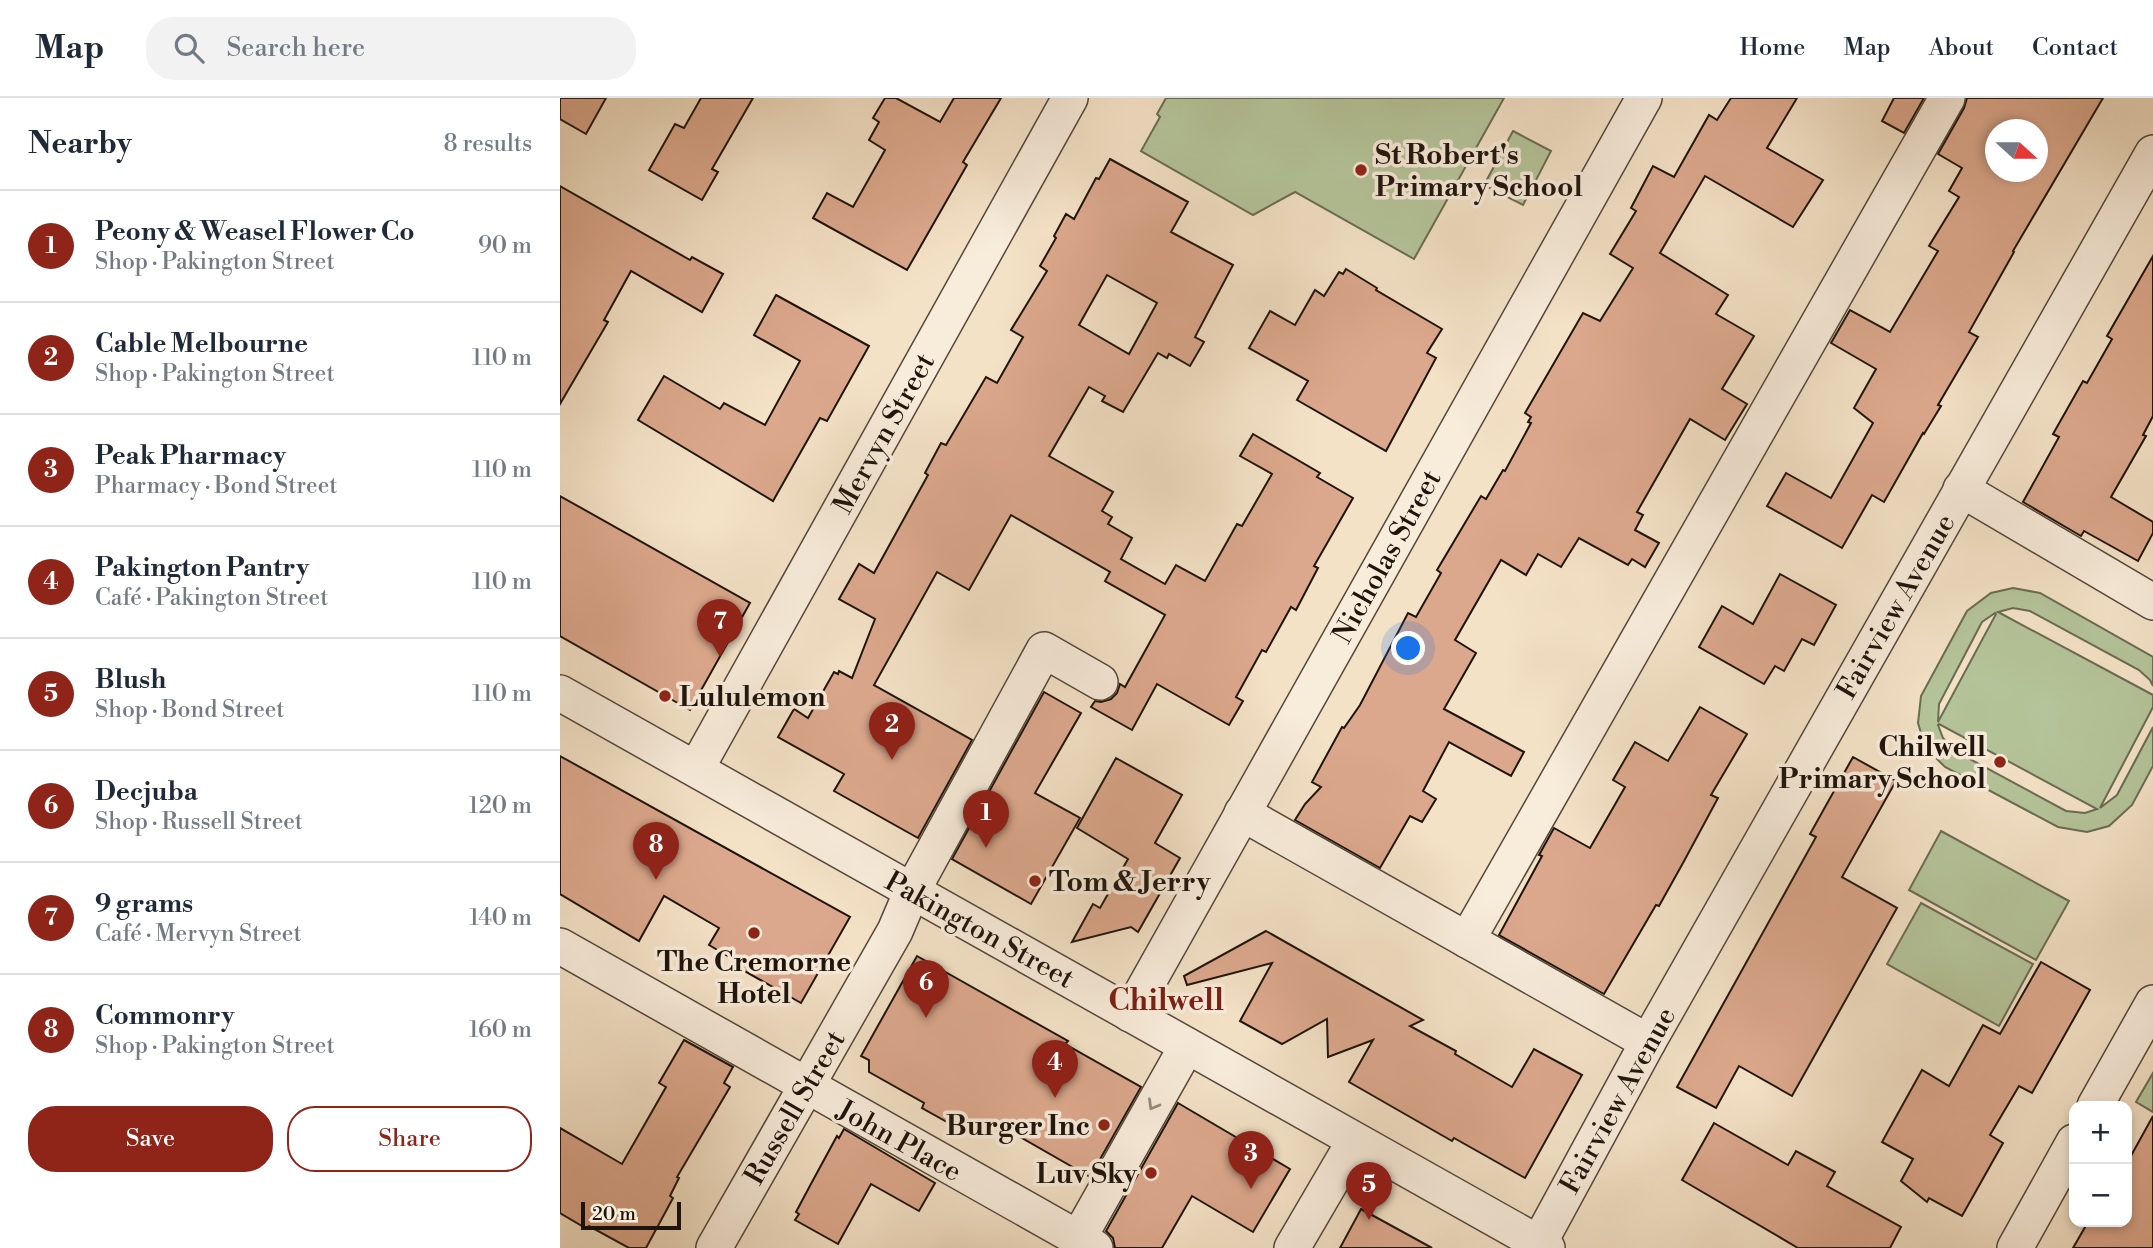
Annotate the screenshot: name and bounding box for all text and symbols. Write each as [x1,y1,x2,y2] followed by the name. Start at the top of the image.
[146,17,636,80] search box
[35,28,104,69] text: Map
[170,29,208,67] icon: search
[226,32,365,64] text: Search here
[1740,33,1805,63] text: Home
[1843,33,1891,63] text: Map
[1929,33,1994,63] text: About
[2032,33,2118,63] text: Contact
[1985,119,2048,182] north arrow
[28,125,132,163] text: Nearby
[444,130,532,158] text: 8 results
[1375,138,1583,205] place label: St Robert's Primary School
[1353,162,1369,178] marker: St Robert's Primary School
[95,216,415,248] text: Peony & Weasel Flower Co
[45,232,57,260] text: 1
[478,232,532,260] text: 90 m
[95,248,335,276] text: Shop · Pakington Street
[95,328,308,360] text: Cable Melbourne
[44,344,58,372] text: 2
[472,344,532,372] text: 110 m
[826,347,943,520] street label: Mervyn Street
[95,360,335,388] text: Shop · Pakington Street
[95,440,286,472] text: Peak Pharmacy
[44,456,58,484] text: 3
[472,456,532,484] text: 110 m
[1325,464,1449,650] street label: Nicholas Street
[95,472,337,500] text: Pharmacy · Bond Street
[1829,508,1963,706] street label: Fairview Avenue
[95,552,309,584] text: Pakington Pantry
[43,568,59,596] text: 4
[472,568,532,596] text: 110 m
[95,584,328,612] text: Café · Pakington Street
[697,599,743,657] pin: 7
[1391,631,1425,665] your location
[95,664,166,696] text: Blush
[44,680,58,708] text: 5
[472,680,532,708] text: 110 m
[679,680,825,715] place label: Lululemon
[657,688,673,704] marker: Lululemon
[95,696,285,724] text: Shop · Bond Street
[869,702,915,760] pin: 2
[1778,730,1986,797] place label: Chilwell Primary School
[1992,754,2008,770] marker: Chilwell Primary School
[95,776,198,808] text: Decjuba
[963,790,1009,848] pin: 1
[44,792,58,820] text: 6
[468,792,532,820] text: 120 m
[95,808,303,836] text: Shop · Russell Street
[633,822,679,880] pin: 8
[879,864,1080,997] street label: Pakington Street
[1049,865,1211,900] place label: Tom & Jerry
[1027,873,1043,889] marker: Tom & Jerry
[95,888,193,920] text: 9 grams
[44,904,58,932] text: 7
[469,904,532,932] text: 140 m
[95,920,302,948] text: Café · Mervyn Street
[746,925,762,941] marker: The Cremorne Hotel
[657,945,851,1012] place label: The Cremorne Hotel
[903,960,949,1018] pin: 6
[1108,982,1224,1020] district label: Chilwell
[95,1000,234,1032] text: Commonry
[1553,1001,1684,1200] street label: Fairview Avenue
[44,1016,58,1044] text: 8
[469,1016,532,1044] text: 160 m
[737,1024,854,1191] street label: Russell Street
[95,1032,335,1060] text: Shop · Pakington Street
[1032,1040,1078,1098] pin: 4
[830,1092,968,1190] street label: John Place
[1148,1098,1161,1111] one-way arrow
[2069,1101,2132,1227] map controls
[2069,1101,2132,1164] button: +
[28,1106,273,1172] button: Save
[287,1106,532,1172] button: Share
[946,1109,1090,1144] place label: Burger Inc
[1096,1117,1112,1133] marker: Burger Inc
[1228,1131,1274,1189] pin: 3
[1036,1157,1138,1192] place label: Luv Sky
[1346,1162,1392,1220] pin: 5
[2069,1164,2132,1227] button: −
[1143,1165,1159,1181] marker: Luv Sky
[581,1199,681,1231] scale bar
[592,1202,636,1226] text: 20 m

